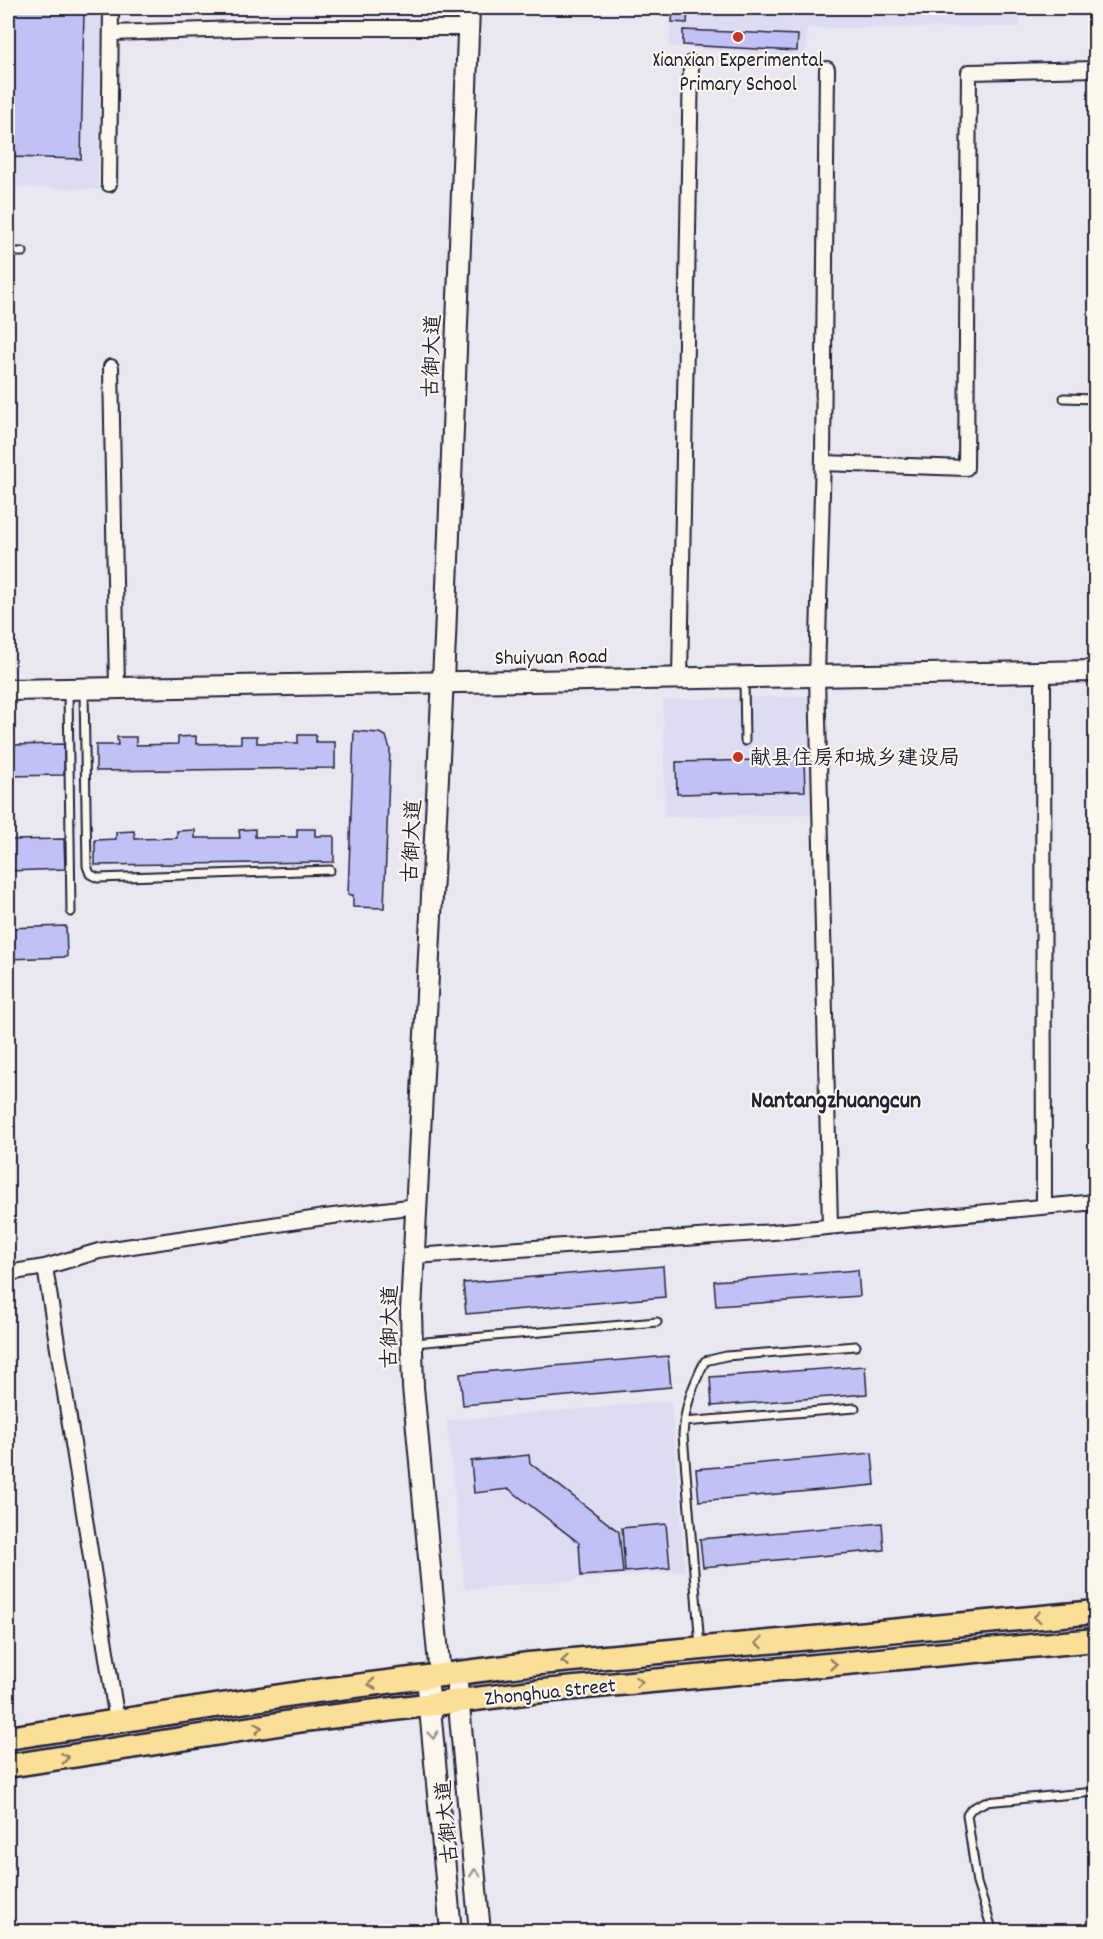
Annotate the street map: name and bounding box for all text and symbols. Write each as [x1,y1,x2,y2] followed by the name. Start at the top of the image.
[731,30,745,44] marker: Xianxian Experimental Primary School
[653,47,823,101] place label: Xianxian Experimental Primary School
[418,314,450,399] street label: 古御大道
[494,643,608,675] street label: Shuiyuan Road
[750,745,960,775] place label: 献县住房和城乡建设局
[731,750,745,764] marker: 献县住房和城乡建设局
[397,798,431,884] street label: 古御大道
[751,1085,921,1119] district label: Nantangzhuangcun
[376,1285,408,1369] street label: 古御大道
[1033,1610,1042,1623] one-way arrow
[755,1636,764,1649] one-way arrow
[561,1654,570,1667] one-way arrow
[829,1658,838,1671] one-way arrow
[483,1672,618,1716] street label: Zhonghua Street
[635,1676,644,1689] one-way arrow
[367,1677,376,1690] one-way arrow
[253,1722,263,1734] one-way arrow
[426,1731,439,1740] one-way arrow
[61,1752,70,1764] one-way arrow
[430,1779,468,1865] street label: 古御大道
[469,1869,482,1878] one-way arrow

